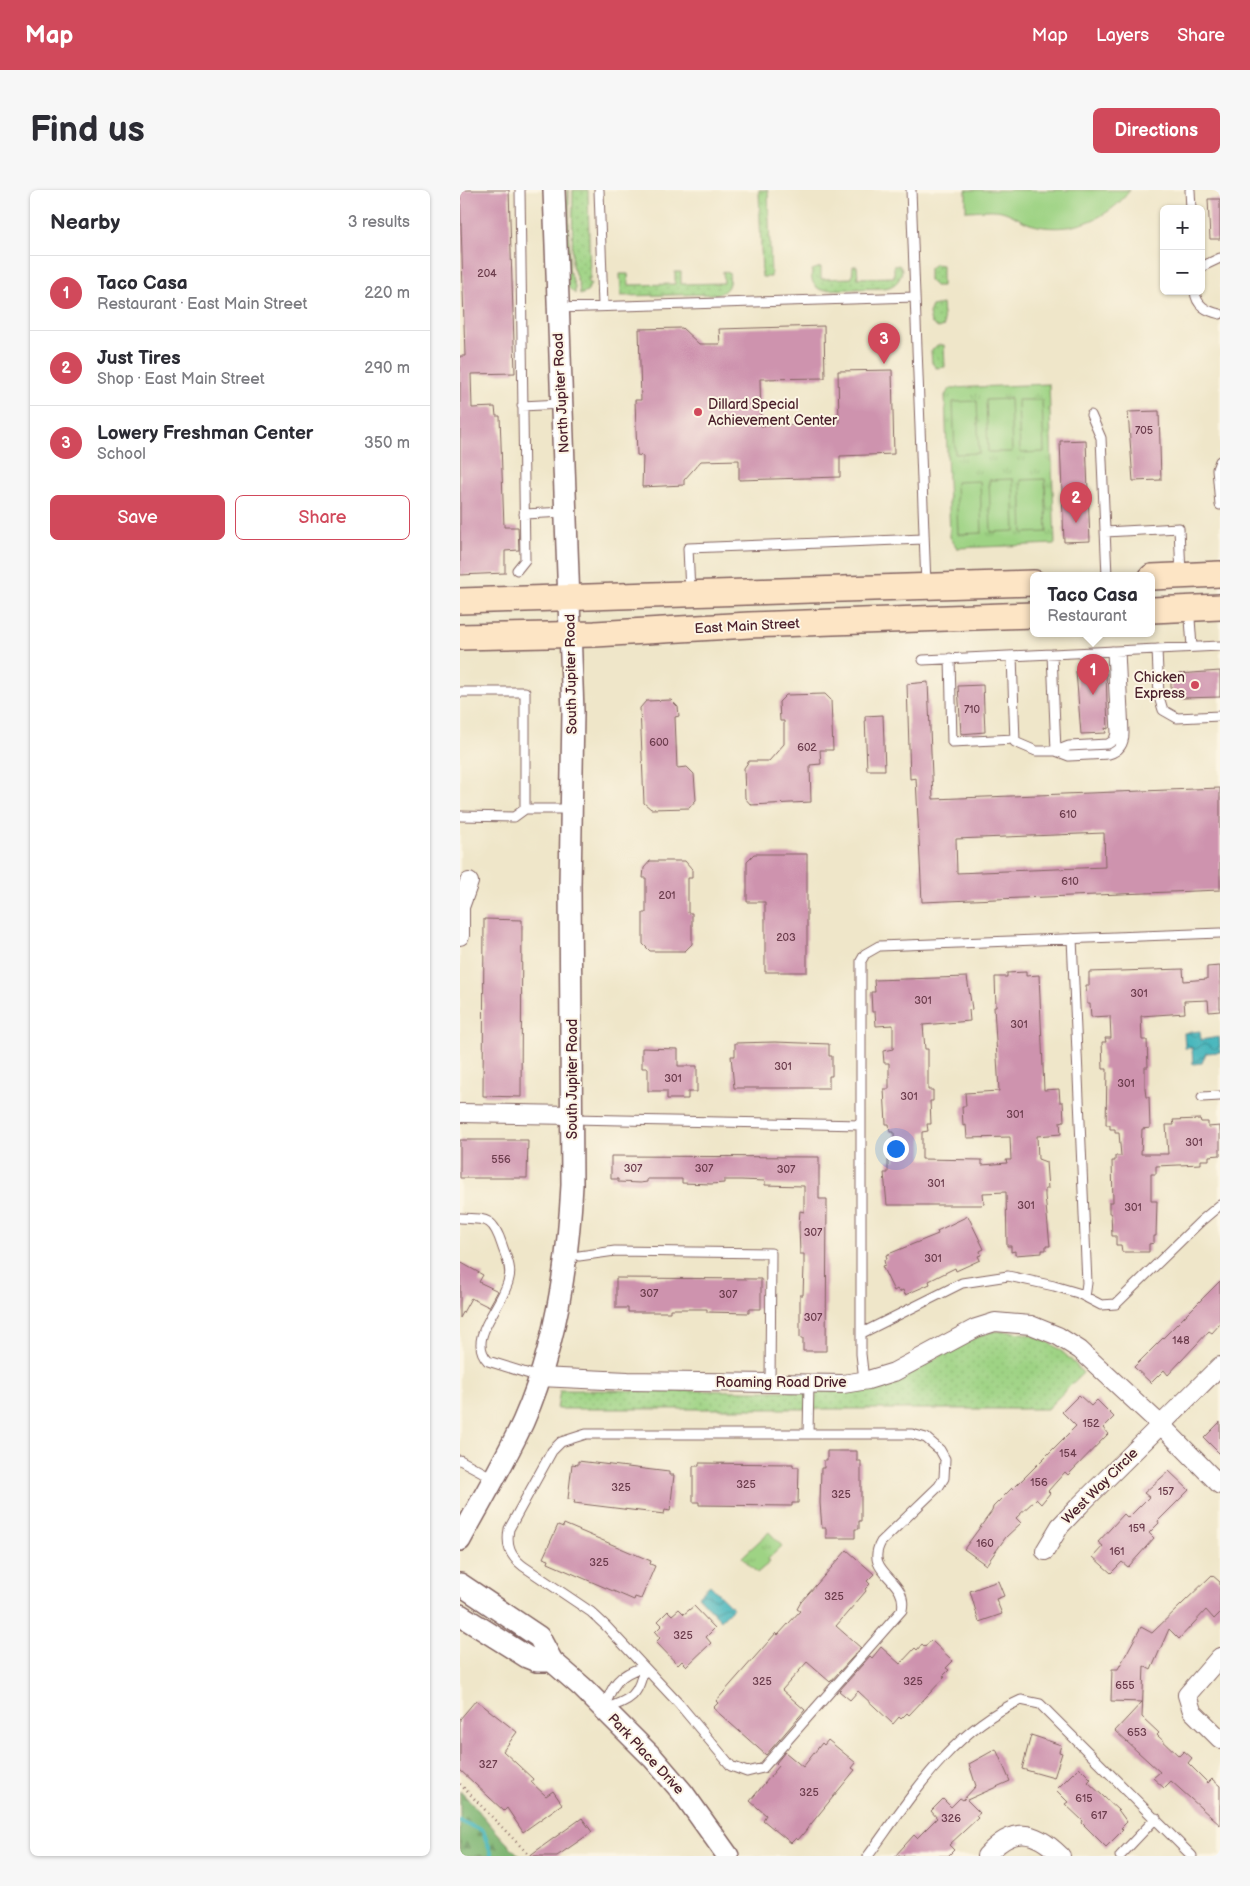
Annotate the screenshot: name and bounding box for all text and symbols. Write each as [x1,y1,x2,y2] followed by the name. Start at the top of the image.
[25,21,73,50] text: Map
[1032,25,1068,46] text: Map
[1096,25,1149,46] text: Layers
[1177,25,1225,46] text: Share
[1093,108,1220,153] button: Directions
[30,109,145,152] text: Find us
[1160,205,1205,295] map controls
[1160,205,1205,250] button: +
[50,210,120,235] text: Nearby
[348,213,410,232] text: 3 results
[1160,250,1205,295] button: −
[477,267,497,280] house number: 204
[97,272,188,295] text: Taco Casa
[63,284,69,303] text: 1
[364,284,410,303] text: 220 m
[97,295,307,314] text: Restaurant · East Main Street
[868,323,900,364] pin: 3
[549,333,573,453] street label: North Jupiter Road
[97,347,181,370] text: Just Tires
[61,359,71,378] text: 2
[364,359,410,378] text: 290 m
[97,370,265,389] text: Shop · East Main Street
[708,396,838,429] place label: Dillard Special Achievement Center
[692,406,704,418] marker: Dillard Special Achievement Center
[97,422,313,445] text: Lowery Freshman Center
[1135,424,1153,437] house number: 705
[61,434,71,453] text: 3
[364,434,410,453] text: 350 m
[97,445,146,464] text: School
[1060,482,1092,523] pin: 2
[50,495,225,540] button: Save
[235,495,410,540] button: Share
[1030,572,1155,637] popup
[1047,584,1138,607] text: Taco Casa
[1047,607,1127,626] text: Restaurant
[561,614,581,734] street label: South Jupiter Road
[694,615,801,637] street label: East Main Street
[1077,654,1109,695] pin: 1
[1134,669,1185,702] place label: Chicken Express
[1189,679,1201,691] marker: Chicken Express
[964,703,981,716] house number: 710
[649,736,669,749] house number: 600
[797,741,817,754] house number: 602
[1059,808,1077,821] house number: 610
[1061,875,1079,888] house number: 610
[658,889,676,902] house number: 201
[776,931,796,944] house number: 203
[1130,987,1148,1000] house number: 301
[914,994,932,1007] house number: 301
[1010,1018,1028,1031] house number: 301
[564,1019,581,1139] street label: South Jupiter Road
[774,1060,792,1073] house number: 301
[664,1072,682,1085] house number: 301
[1117,1077,1135,1090] house number: 301
[900,1090,918,1103] house number: 301
[1006,1108,1024,1121] house number: 301
[883,1136,909,1162] your location
[1185,1136,1203,1149] house number: 301
[491,1153,511,1166] house number: 556
[624,1162,643,1175] house number: 307
[695,1162,714,1175] house number: 307
[777,1163,796,1176] house number: 307
[927,1177,945,1190] house number: 301
[1017,1199,1035,1212] house number: 301
[1124,1201,1142,1214] house number: 301
[804,1226,823,1239] house number: 307
[924,1252,942,1265] house number: 301
[640,1287,659,1300] house number: 307
[719,1288,738,1301] house number: 307
[804,1311,823,1324] house number: 307
[1172,1334,1190,1347] house number: 148
[716,1374,846,1391] street label: Roaming Road Drive
[1082,1417,1100,1430] house number: 152
[1058,1444,1142,1528] street label: West Way Circle
[1059,1447,1077,1460] house number: 154
[1030,1476,1048,1489] house number: 156
[736,1478,756,1491] house number: 325
[611,1481,631,1494] house number: 325
[1158,1485,1175,1498] house number: 157
[831,1488,851,1501] house number: 325
[1129,1522,1145,1535] house number: 159
[976,1537,994,1550] house number: 160
[1109,1545,1125,1558] house number: 161
[589,1556,609,1569] house number: 325
[824,1590,844,1603] house number: 325
[673,1629,693,1642] house number: 325
[752,1675,772,1688] house number: 325
[903,1675,923,1688] house number: 325
[1115,1679,1135,1692] house number: 655
[604,1710,688,1798] street label: Park Place Drive
[1127,1726,1147,1739] house number: 653
[479,1758,498,1771] house number: 327
[799,1786,819,1799] house number: 325
[1075,1792,1093,1805] house number: 615
[1091,1809,1108,1822] house number: 617
[941,1812,961,1825] house number: 326

